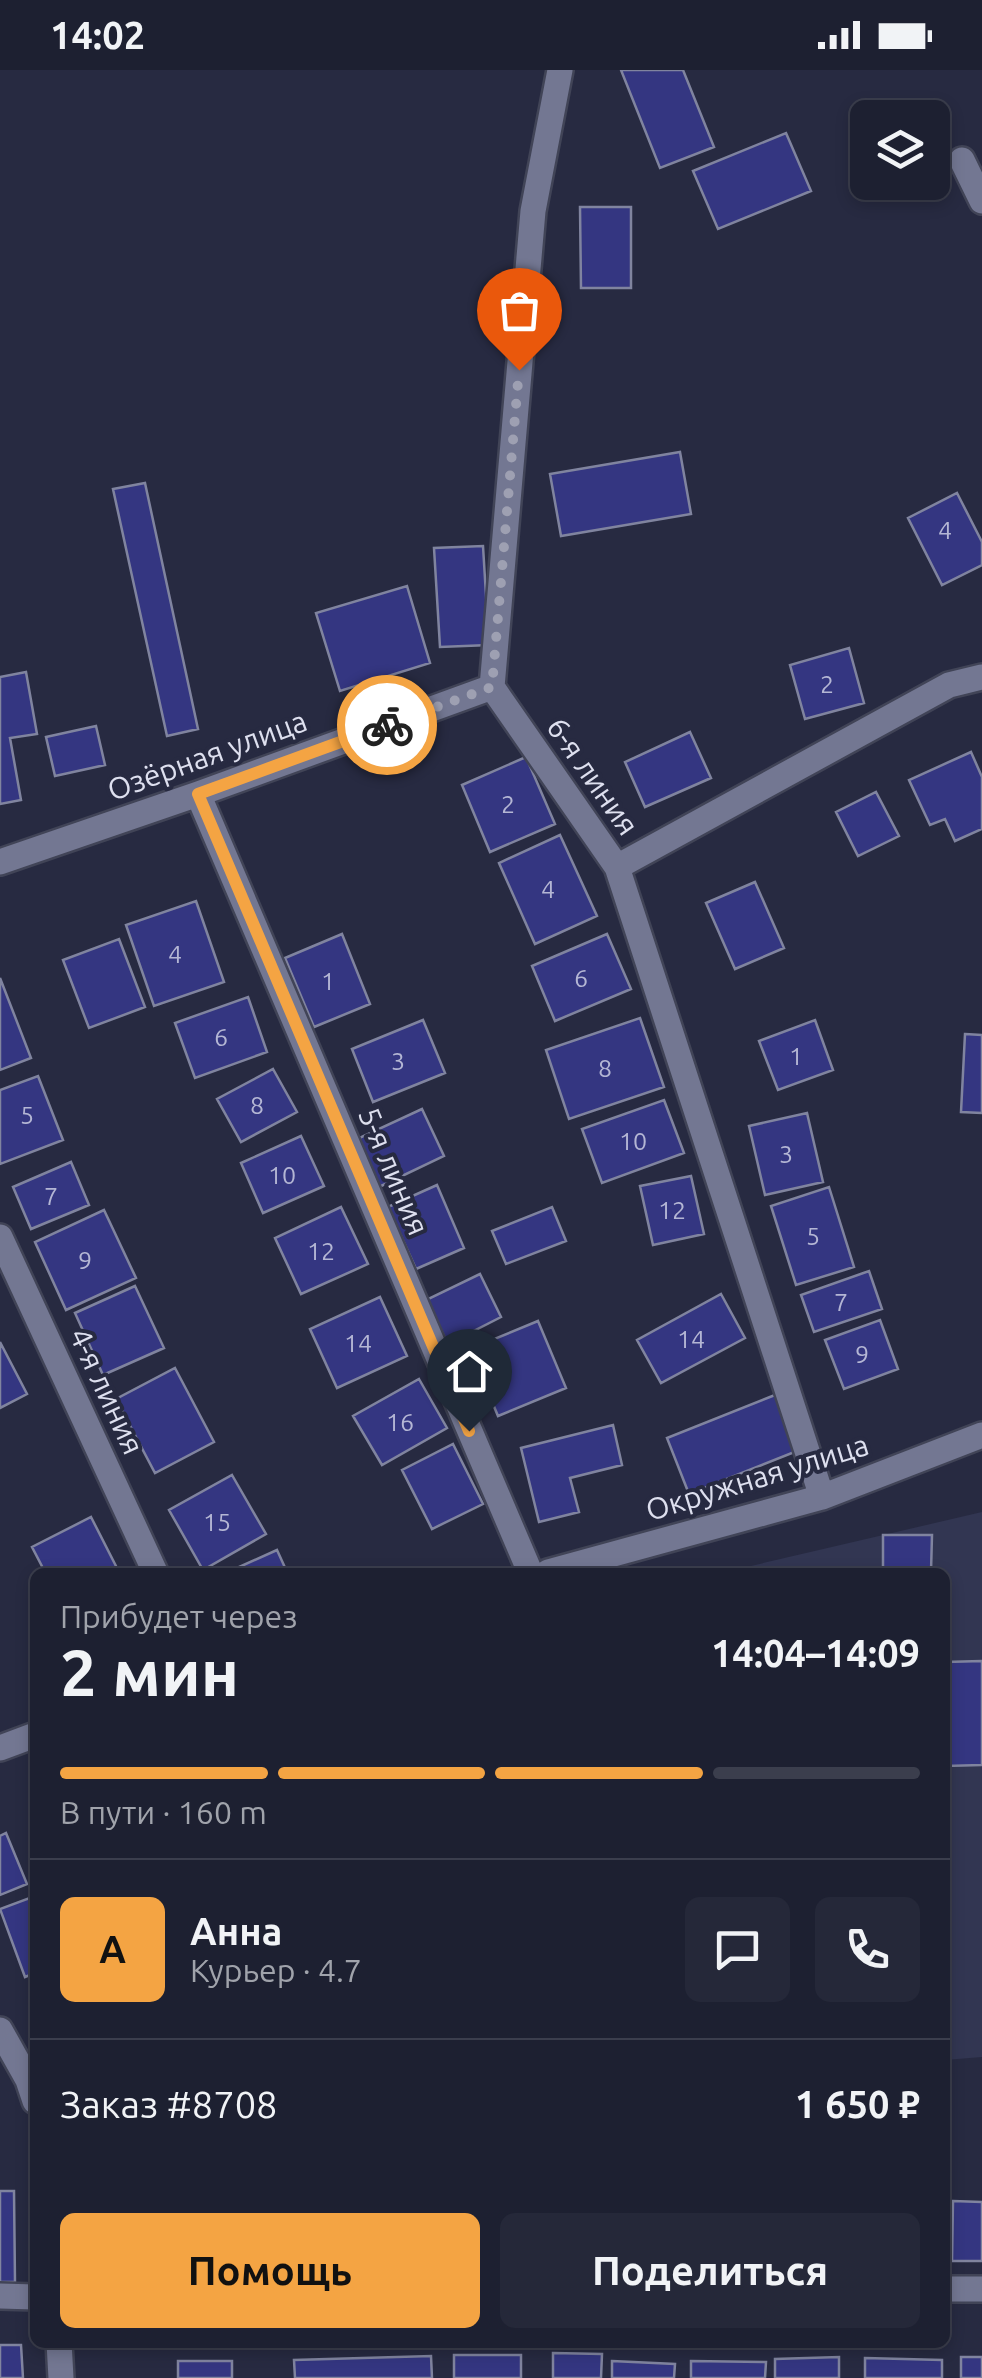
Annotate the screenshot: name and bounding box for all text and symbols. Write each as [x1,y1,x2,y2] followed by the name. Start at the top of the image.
[50,14,145,56] text: 14:02
[850,100,950,200] map controls
[850,100,950,200] button: layers
[477,268,562,371] pin
[492,283,547,338] icon: bag
[938,516,952,544] house number: 4
[820,670,834,698] house number: 2
[337,675,437,775] courier
[360,698,415,753] icon: bike
[103,703,311,807] street label: Озёрная улица
[540,711,646,841] street label: 6-я линия
[501,790,515,818] house number: 2
[541,875,555,903] house number: 4
[168,940,182,968] house number: 4
[574,964,588,992] house number: 6
[321,967,335,995] house number: 1
[214,1023,228,1051] house number: 6
[789,1042,803,1070] house number: 1
[391,1047,405,1075] house number: 3
[598,1054,612,1082] house number: 8
[250,1091,264,1119] house number: 8
[20,1101,34,1129] house number: 5
[352,1102,436,1240] street label: 5-я линия
[619,1127,647,1155] house number: 10
[779,1140,793,1168] house number: 3
[268,1161,296,1189] house number: 10
[44,1182,58,1210] house number: 7
[658,1196,686,1224] house number: 12
[806,1222,820,1250] house number: 5
[307,1237,335,1265] house number: 12
[78,1246,92,1274] house number: 9
[834,1288,848,1316] house number: 7
[63,1322,151,1460] street label: 4-я линия
[677,1325,705,1353] house number: 14
[344,1329,372,1357] house number: 14
[427,1329,512,1432] pin
[855,1340,869,1368] house number: 9
[442,1344,497,1399] icon: home
[386,1408,414,1436] house number: 16
[642,1427,872,1527] street label: Окружная улица
[203,1508,231,1536] house number: 15
[60,1598,298,1634] text: Прибудет через
[711,1632,920,1674] text: 14:04–14:09
[60,1635,239,1708] text: 2 мин
[60,1794,267,1830] text: В пути · 160 m
[685,1897,790,2002] button: chat
[815,1897,920,2002] button: phone
[190,1910,282,1952] text: Анна
[99,1928,126,1970] text: А
[190,1952,362,1988] text: Курьер · 4.7
[60,2083,278,2125] text: Заказ #8708
[795,2083,920,2125] text: 1 650 ₽
[60,2213,480,2328] button: Помощь
[500,2213,920,2328] button: Поделиться

